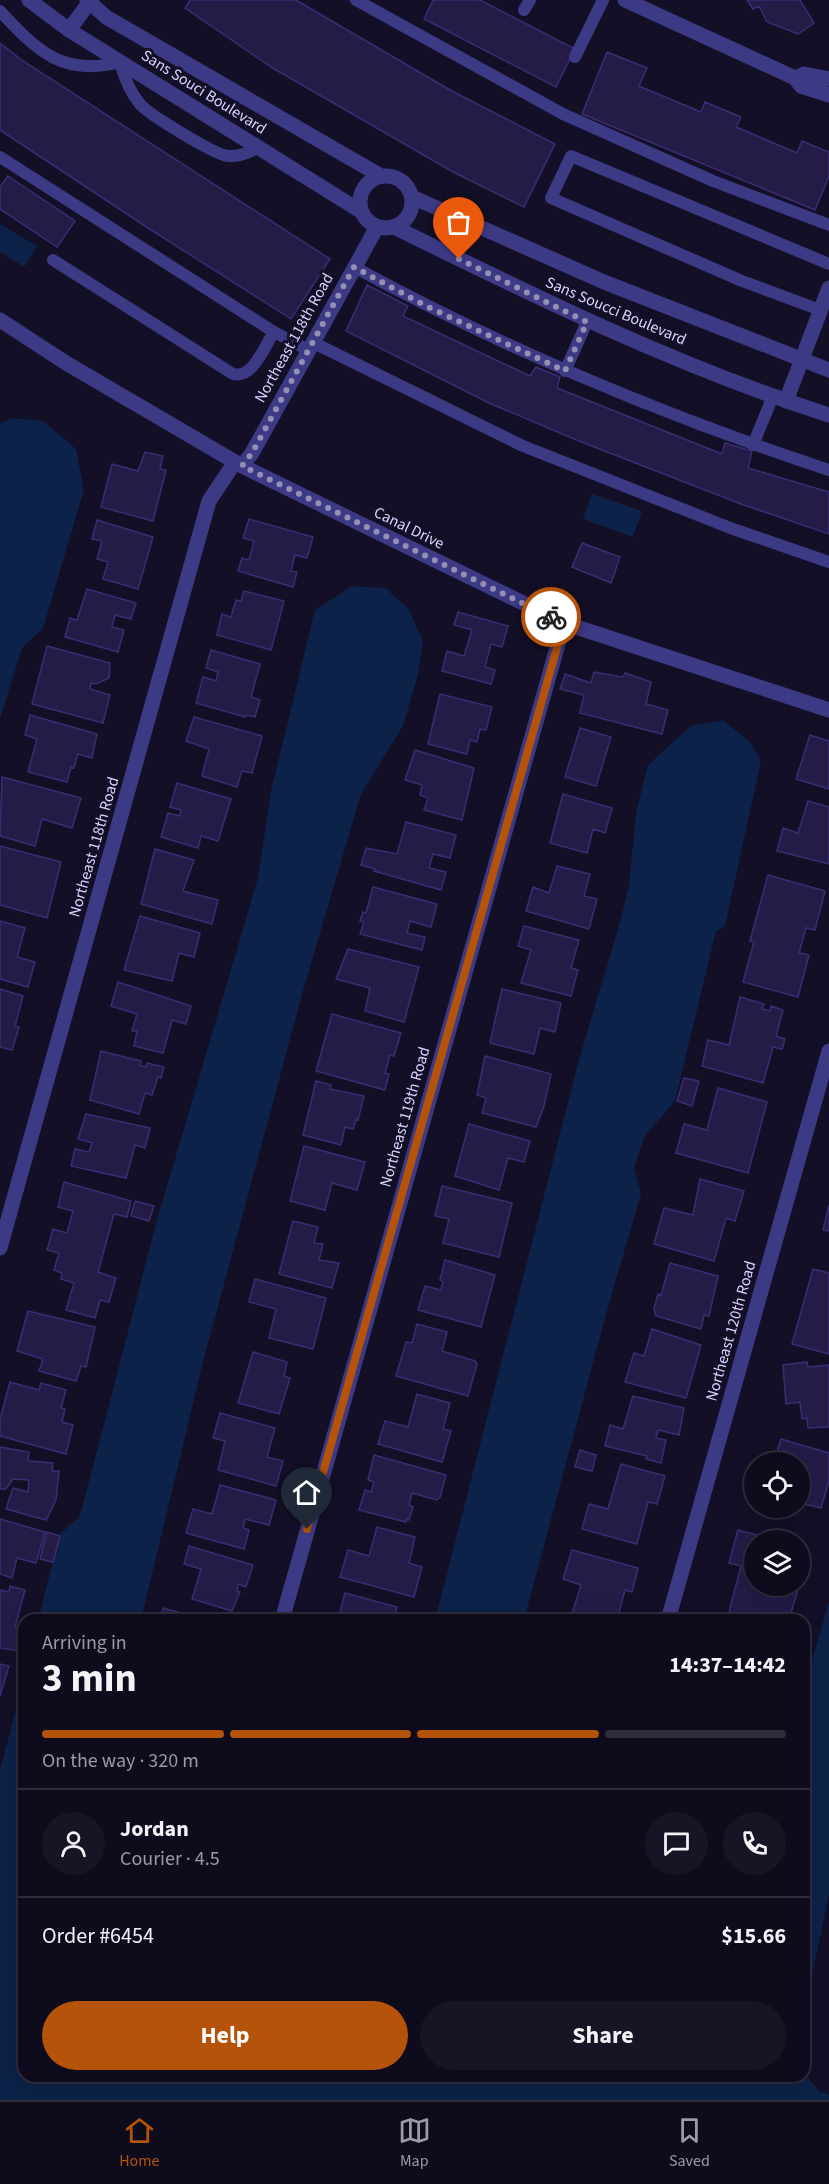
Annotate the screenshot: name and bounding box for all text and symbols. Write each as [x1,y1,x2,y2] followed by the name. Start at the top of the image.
[137,45,271,139] street label: Sans Souci Boulevard
[433,197,484,259] pin
[442,206,475,239] icon: bag
[249,269,339,407] street label: Northeast 118th Road
[542,271,690,351] street label: Sans Soucci Boulevard
[370,501,448,555] street label: Canal Drive
[521,587,581,647] courier
[535,601,568,634] icon: bike
[63,774,125,920] street label: Northeast 118th Road
[374,1044,436,1190] street label: Northeast 119th Road
[700,1258,762,1404] street label: Northeast 120th Road
[744,1452,810,1596] map controls
[744,1452,810,1518] button: locate
[281,1467,332,1529] pin
[290,1476,323,1509] icon: home
[744,1530,810,1596] button: layers
[42,1629,127,1657] text: Arriving in
[669,1649,786,1681] text: 14:37–14:42
[42,1651,137,1707] text: 3 min
[42,1747,199,1775] text: On the way · 320 m
[42,1812,105,1875] button: person
[645,1812,708,1875] button: chat
[723,1812,786,1875] button: phone
[120,1813,189,1845] text: Jordan
[120,1845,220,1873] text: Courier · 4.5
[42,1920,154,1952] text: Order #6454
[721,1920,786,1952] text: $15.66
[42,2001,408,2070] button: Help
[420,2001,786,2070] button: Share
[119,2114,159,2172] tab: Home
[398,2114,431,2172] tab: Map
[669,2114,710,2172] tab: Saved

